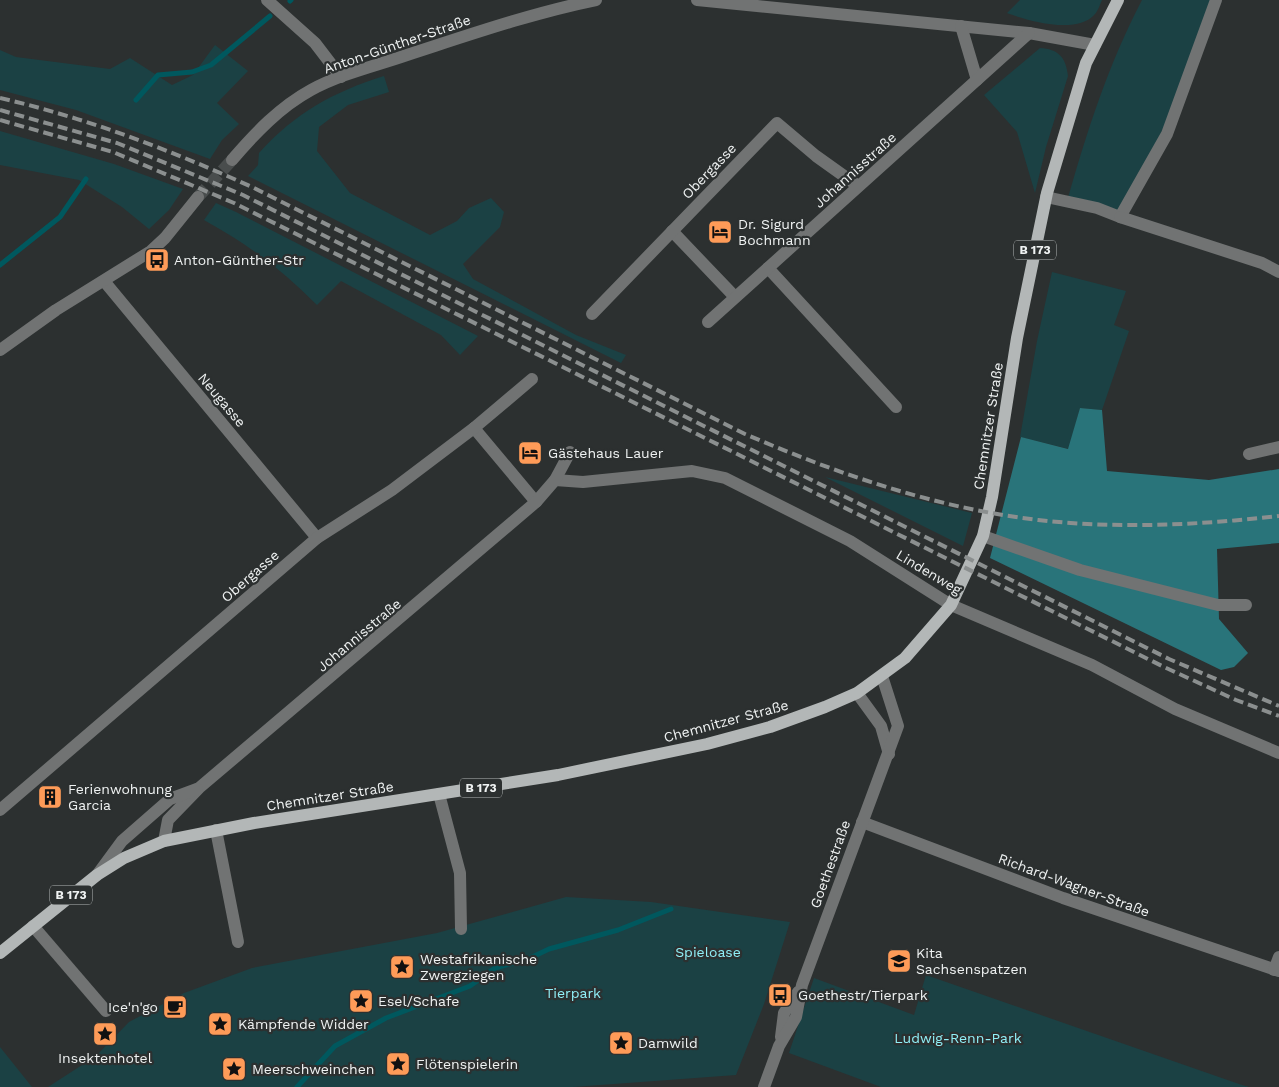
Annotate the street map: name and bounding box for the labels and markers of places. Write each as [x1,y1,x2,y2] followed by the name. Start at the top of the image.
[738,216,811,248] place label: Dr. Sigurd Bochmann
[707,219,733,245] hotel icon: Dr. Sigurd Bochmann
[144,247,170,273] bus stop icon: Anton-Günther-Str
[174,252,304,268] place label: Anton-Günther-Str
[517,440,543,466] hotel icon: Gästehaus Lauer
[548,445,664,461] place label: Gästehaus Lauer
[68,781,172,813] place label: Ferienwohnung Garcia
[37,784,63,810] building icon: Ferienwohnung Garcia
[916,945,1027,977] place label: Kita Sachsenspatzen
[886,948,912,974] school or university icon: Kita Sachsenspatzen
[420,951,537,983] place label: Westafrikanische Zwergziegen
[389,954,415,980] place icon: Westafrikanische Zwergziegen
[767,982,793,1008] bus stop icon: Goethestr/Tierpark
[798,987,928,1003] place label: Goethestr/Tierpark
[348,988,374,1014] place icon: Esel/Schafe
[378,993,459,1009] place label: Esel/Schafe
[162,994,188,1020] cafe icon: Ice'n'go
[108,999,158,1015] place label: Ice'n'go
[207,1011,233,1037] place icon: Kämpfende Widder
[238,1016,369,1032] place label: Kämpfende Widder
[92,1021,118,1047] place icon: Insektenhotel
[608,1030,634,1056] place icon: Damwild
[638,1035,698,1051] place label: Damwild
[58,1050,153,1066] place label: Insektenhotel
[385,1051,411,1077] place icon: Flötenspielerin
[221,1056,247,1082] place icon: Meerschweinchen
[416,1056,518,1072] place label: Flötenspielerin
[252,1061,374,1077] place label: Meerschweinchen

